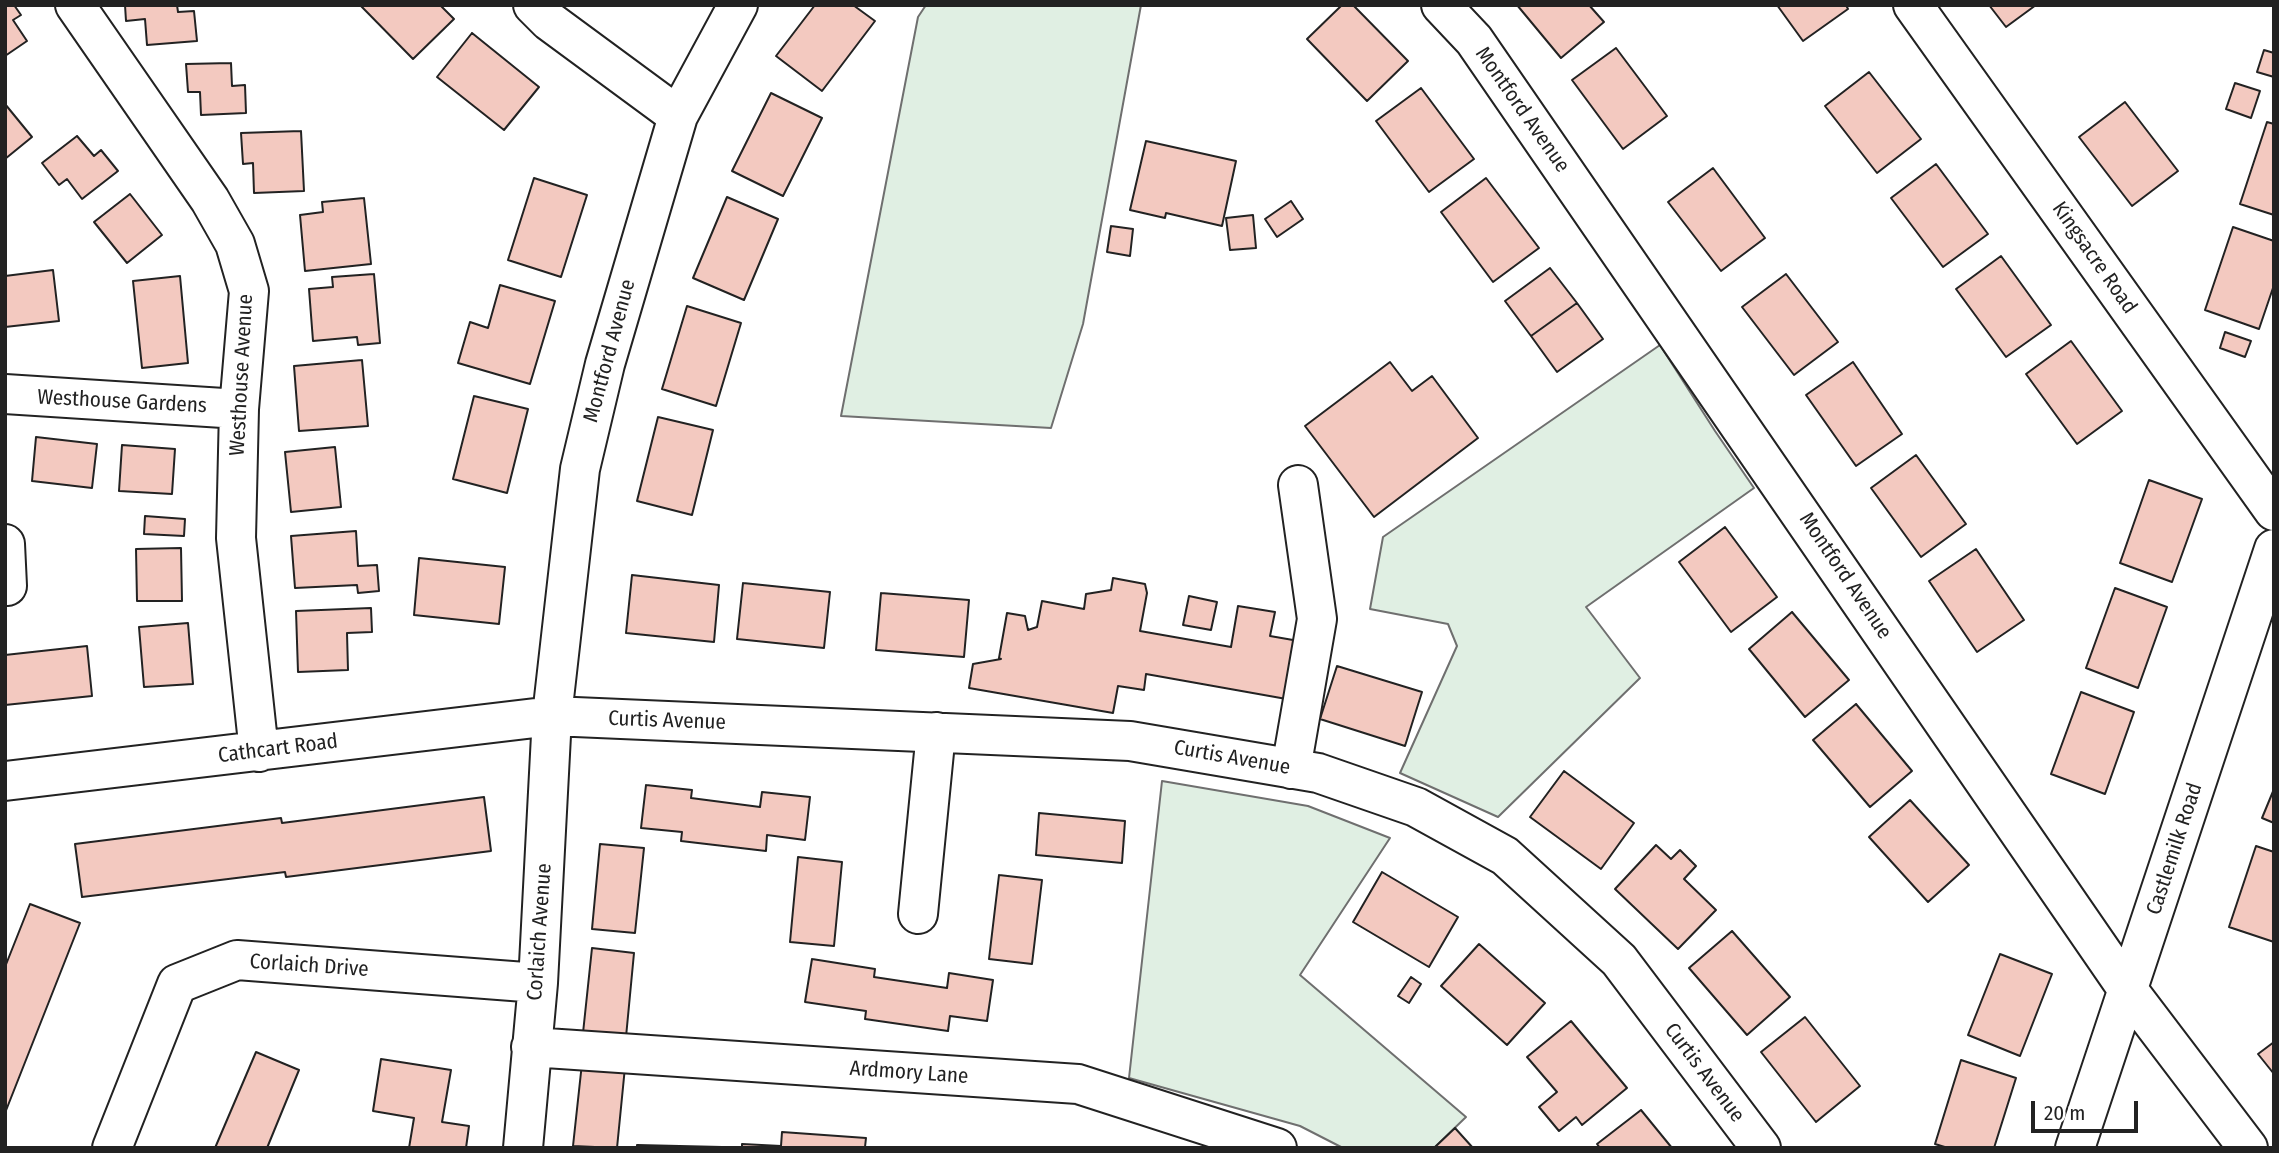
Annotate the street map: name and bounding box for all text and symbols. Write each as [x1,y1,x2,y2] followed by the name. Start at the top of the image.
[1469,42,1575,178] street label: Montford Avenue
[2046,197,2142,319] street label: Kingsacre Road
[579,277,641,425] street label: Montford Avenue
[225,293,259,457] street label: Westhouse Avenue
[37,385,207,419] street label: Westhouse Gardens
[1793,508,1897,644] street label: Montford Avenue
[608,706,726,736] street label: Curtis Avenue
[217,729,339,769] street label: Cathcart Road
[1172,735,1292,781] street label: Curtis Avenue
[2142,780,2208,918] street label: Castlemilk Road
[523,862,557,1002] street label: Corlaich Avenue
[249,949,369,983] street label: Corlaich Drive
[1658,1018,1750,1128] street label: Curtis Avenue
[849,1056,969,1090] street label: Ardmory Lane
[2034,1086,2141,1130] scale bar
[2044,1100,2085,1126] text: 20 m

